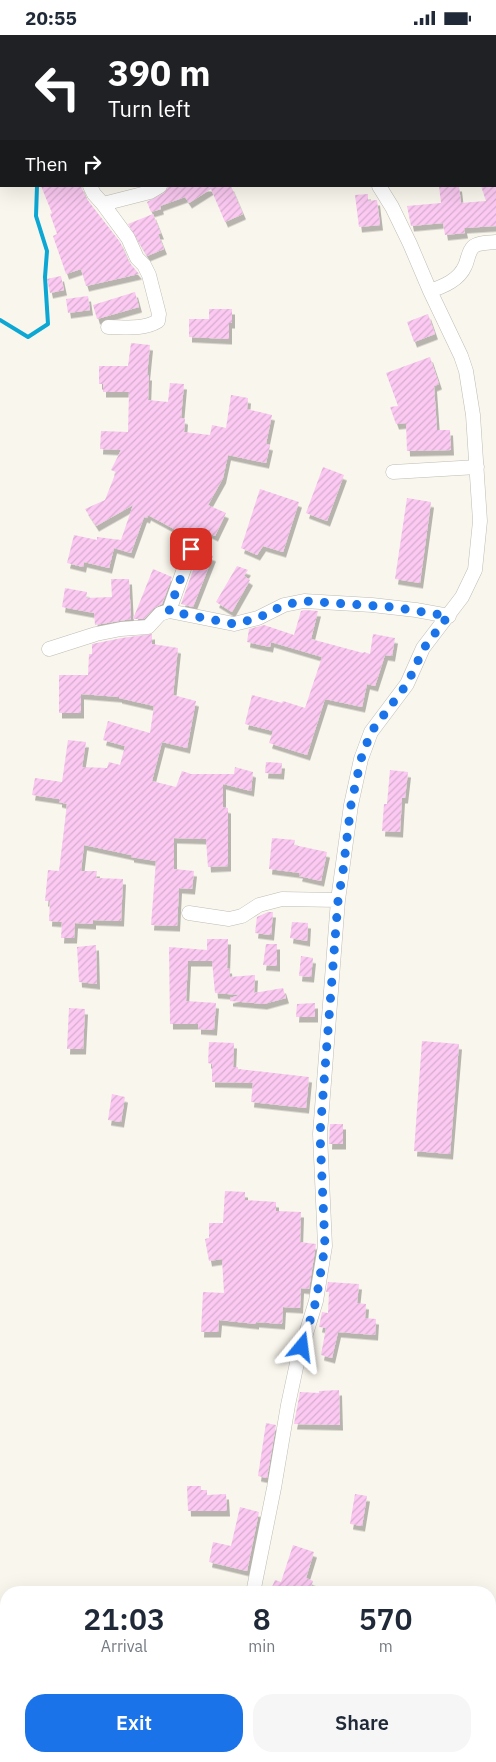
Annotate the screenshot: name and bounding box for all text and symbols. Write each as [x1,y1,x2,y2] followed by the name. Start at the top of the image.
[25,6,77,30] text: 20:55
[108,50,211,96] text: 390 m
[25,55,90,120] icon: left
[108,94,191,123] text: Turn left
[78,150,106,178] icon: right
[25,152,68,176] text: Then
[170,528,212,570] pin
[177,535,205,563] icon: arrive
[275,1320,327,1372] position arrow
[83,1599,165,1638] text: 21:03
[253,1599,271,1638] text: 8
[359,1599,413,1638] text: 570
[101,1636,147,1656] text: Arrival
[248,1636,275,1656] text: min
[379,1636,393,1656] text: m
[25,1694,243,1752] button: Exit
[253,1694,471,1752] button: Share

